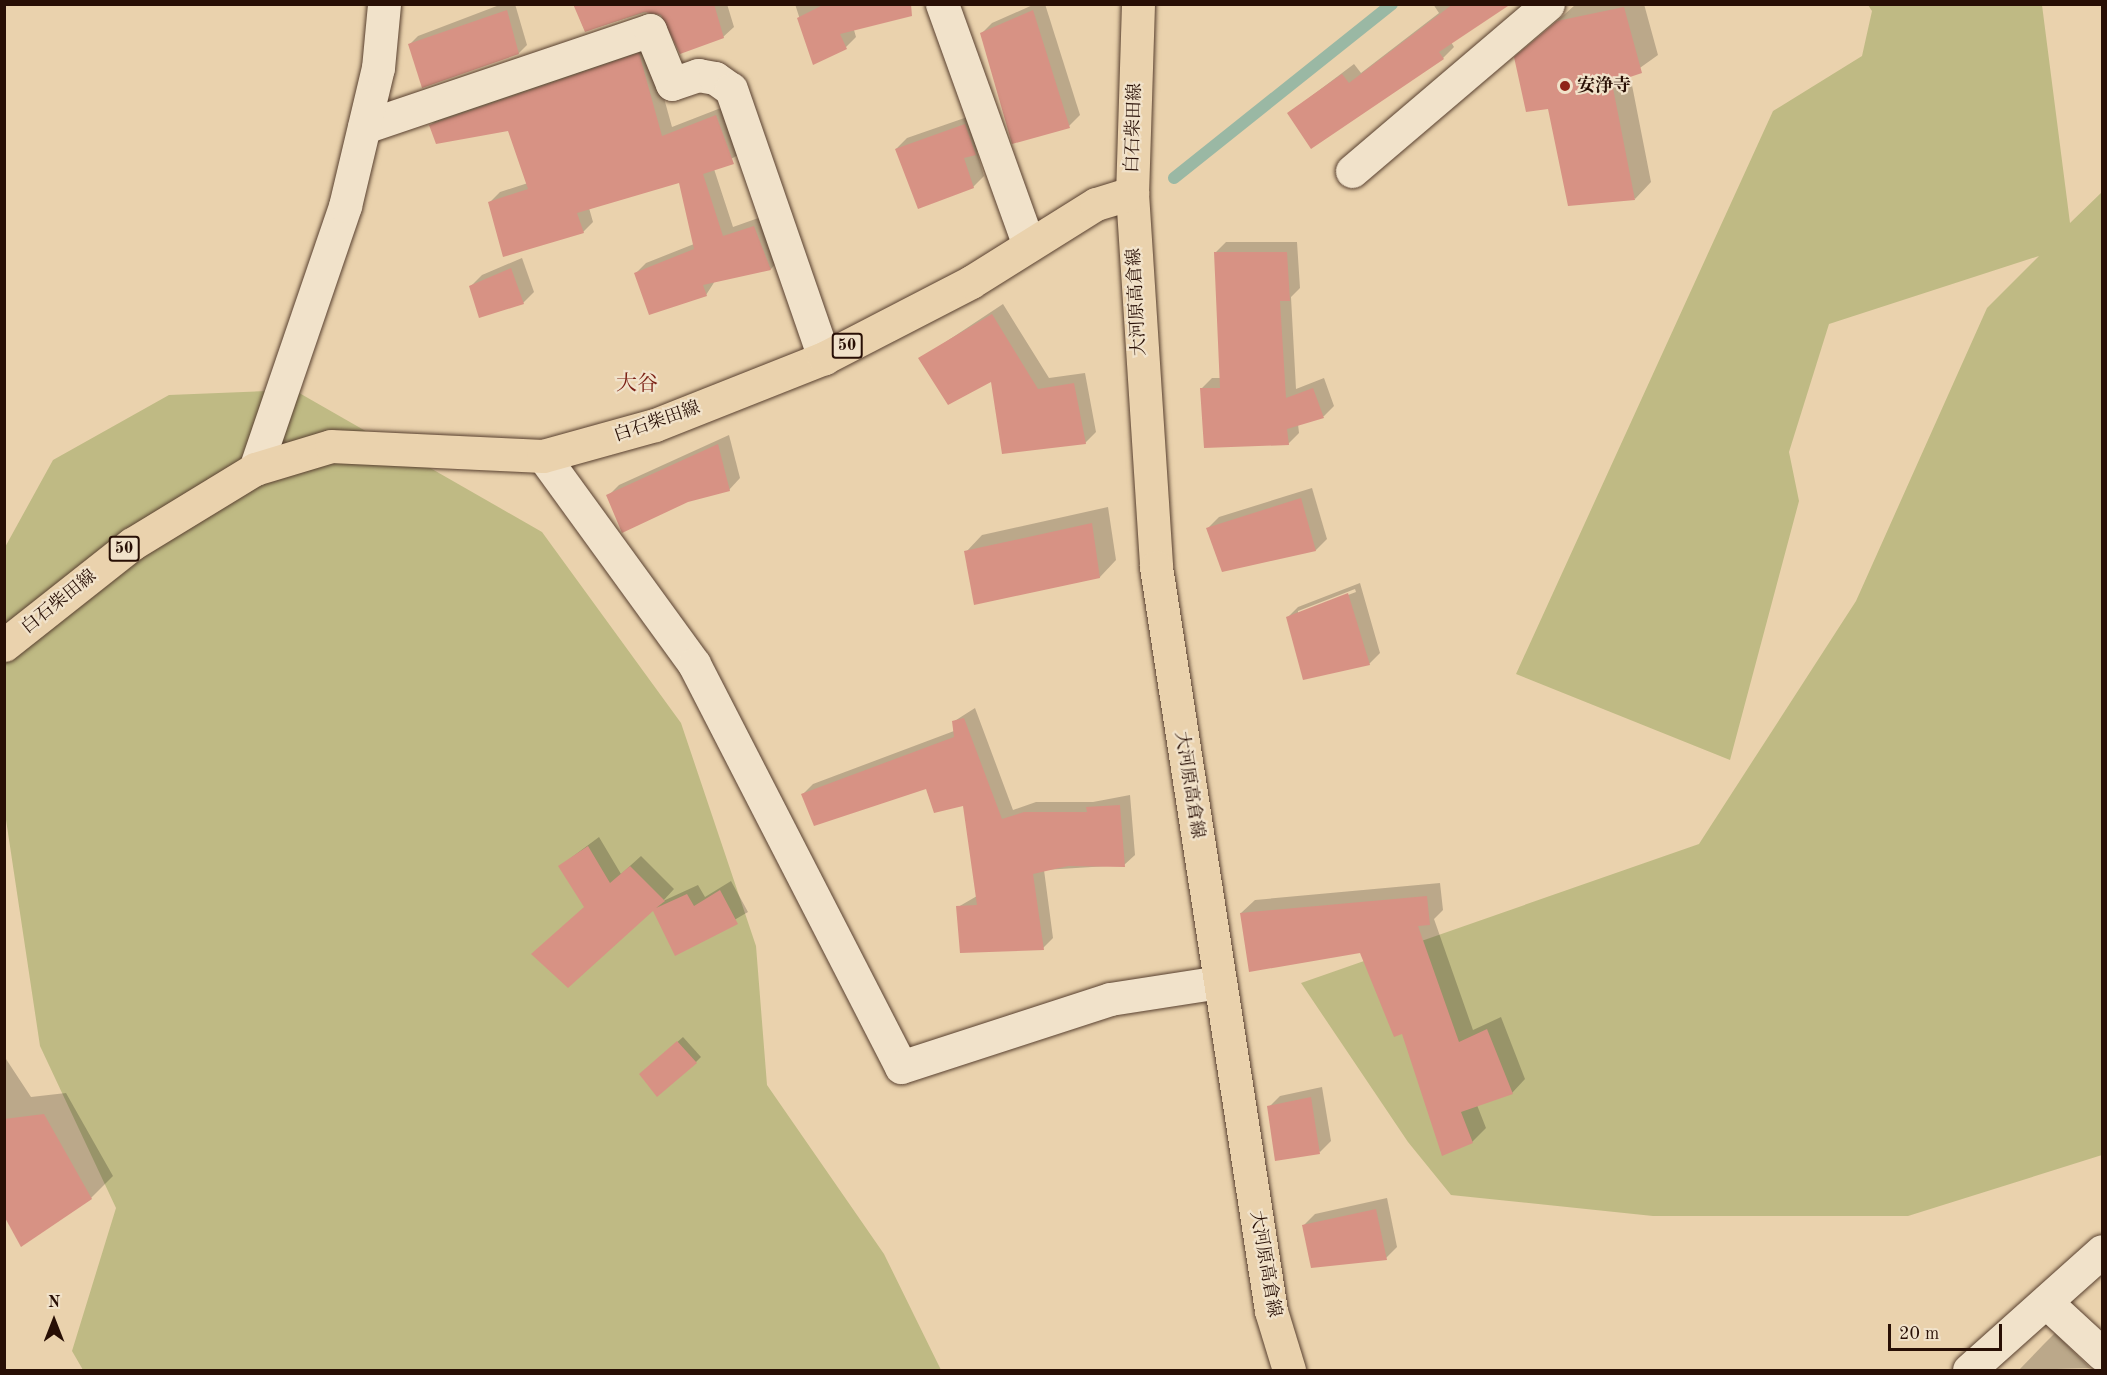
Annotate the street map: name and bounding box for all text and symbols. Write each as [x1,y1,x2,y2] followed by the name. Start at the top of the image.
[1577,75,1631,97] place label: 安浄寺
[1558,79,1572,93] marker: 安浄寺
[1122,83,1146,173] street label: 白石柴田線
[1123,248,1151,356] street label: 大河原高倉線
[830,333,864,359] road number: 50
[616,372,658,398] district label: 大谷
[611,397,703,447] street label: 白石柴田線
[108,536,140,562] road number: 50
[17,565,101,639] street label: 白石柴田線
[1170,730,1208,840] street label: 大河原高倉線
[1245,1209,1285,1319] street label: 大河原高倉線
[24,1291,84,1351] north arrow
[48,1295,60,1311] text: N
[1891,1312,2005,1350] scale bar
[1899,1325,1939,1343] text: 20 m

